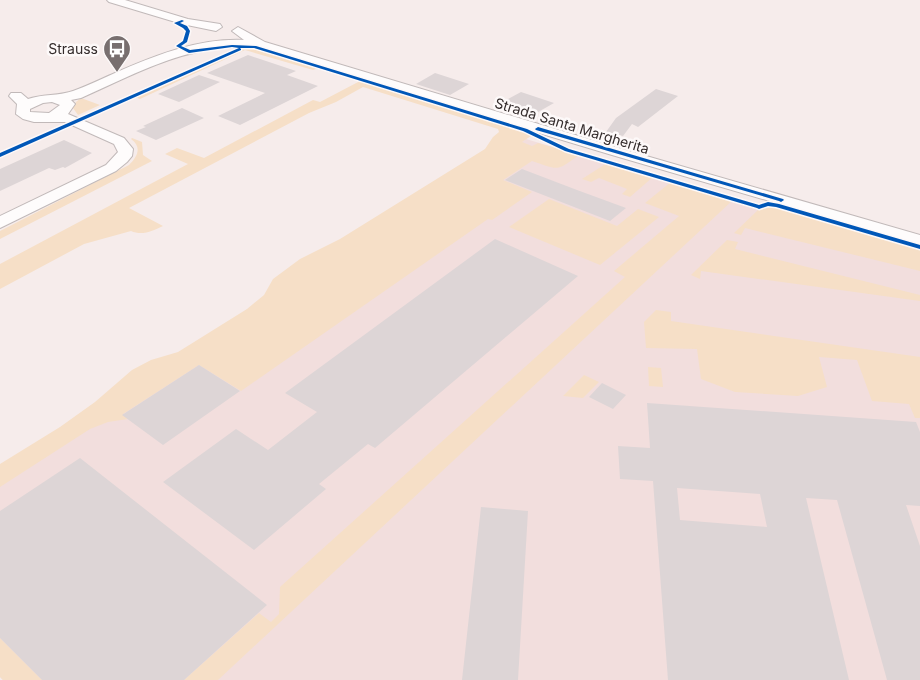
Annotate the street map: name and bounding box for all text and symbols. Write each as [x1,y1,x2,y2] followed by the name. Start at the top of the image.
[102,34,132,73] bus stop icon: Strauss
[48,40,98,57] place label: Strauss
[493,94,651,157] street label: Strada Santa Margherita

